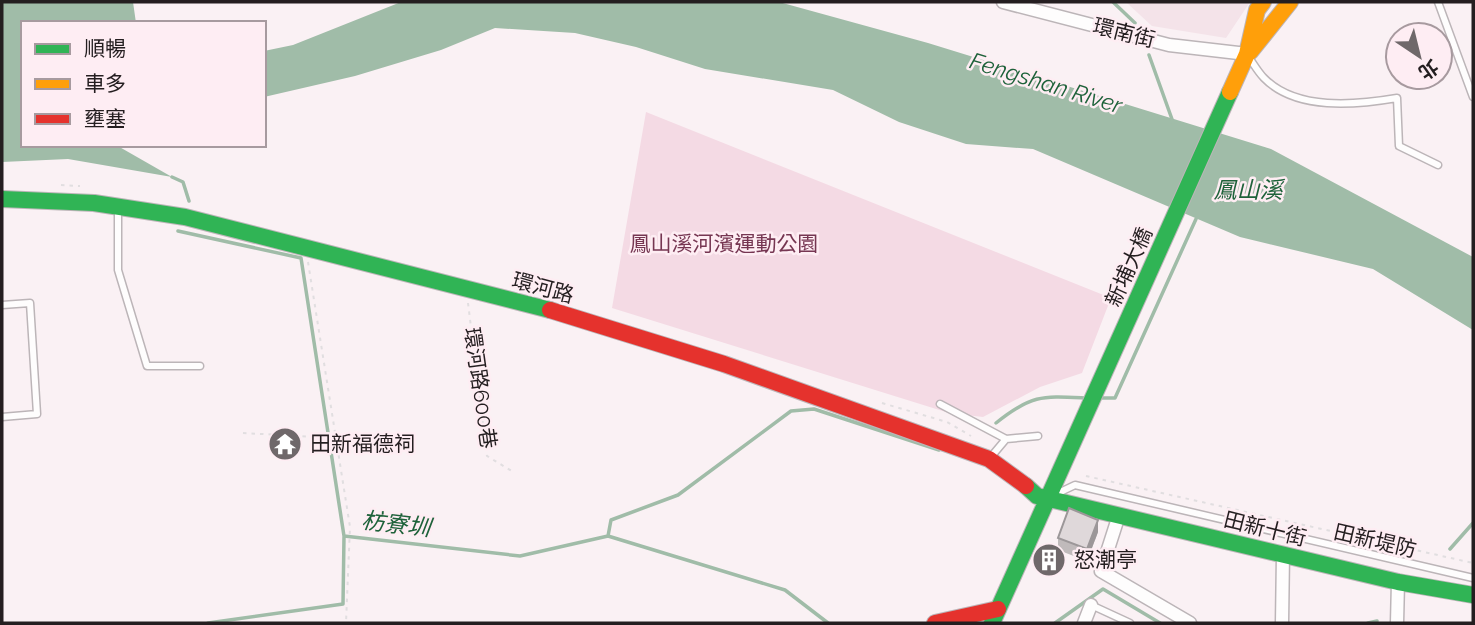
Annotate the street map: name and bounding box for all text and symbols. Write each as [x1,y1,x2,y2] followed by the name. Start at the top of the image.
[1091,13,1158,52] street label: 環南街
[21,21,266,147] legend
[1384,21,1454,91] north arrow
[84,36,126,61] text: 順暢
[967,47,1127,119] water label: Fengshan River
[1415,55,1443,84] text: 北
[84,71,126,96] text: 車多
[84,106,126,131] text: 壅塞
[1214,176,1286,203] water label: 鳳山溪
[1100,223,1157,310] street label: 新埔大橋
[630,231,819,256] park label: 鳳山溪河濱運動公園
[509,267,577,308] street label: 環河路
[460,326,501,450] street label: 環河路600巷
[266,425,304,463] temple icon: 田新福德祠
[310,431,415,456] place label: 田新福德祠
[360,506,435,541] water label: 枋寮圳
[1221,506,1309,551] street label: 田新十街
[1331,519,1419,562] street label: 田新堤防
[1030,541,1068,579] building icon: 怒潮亭
[1074,547,1137,572] place label: 怒潮亭

